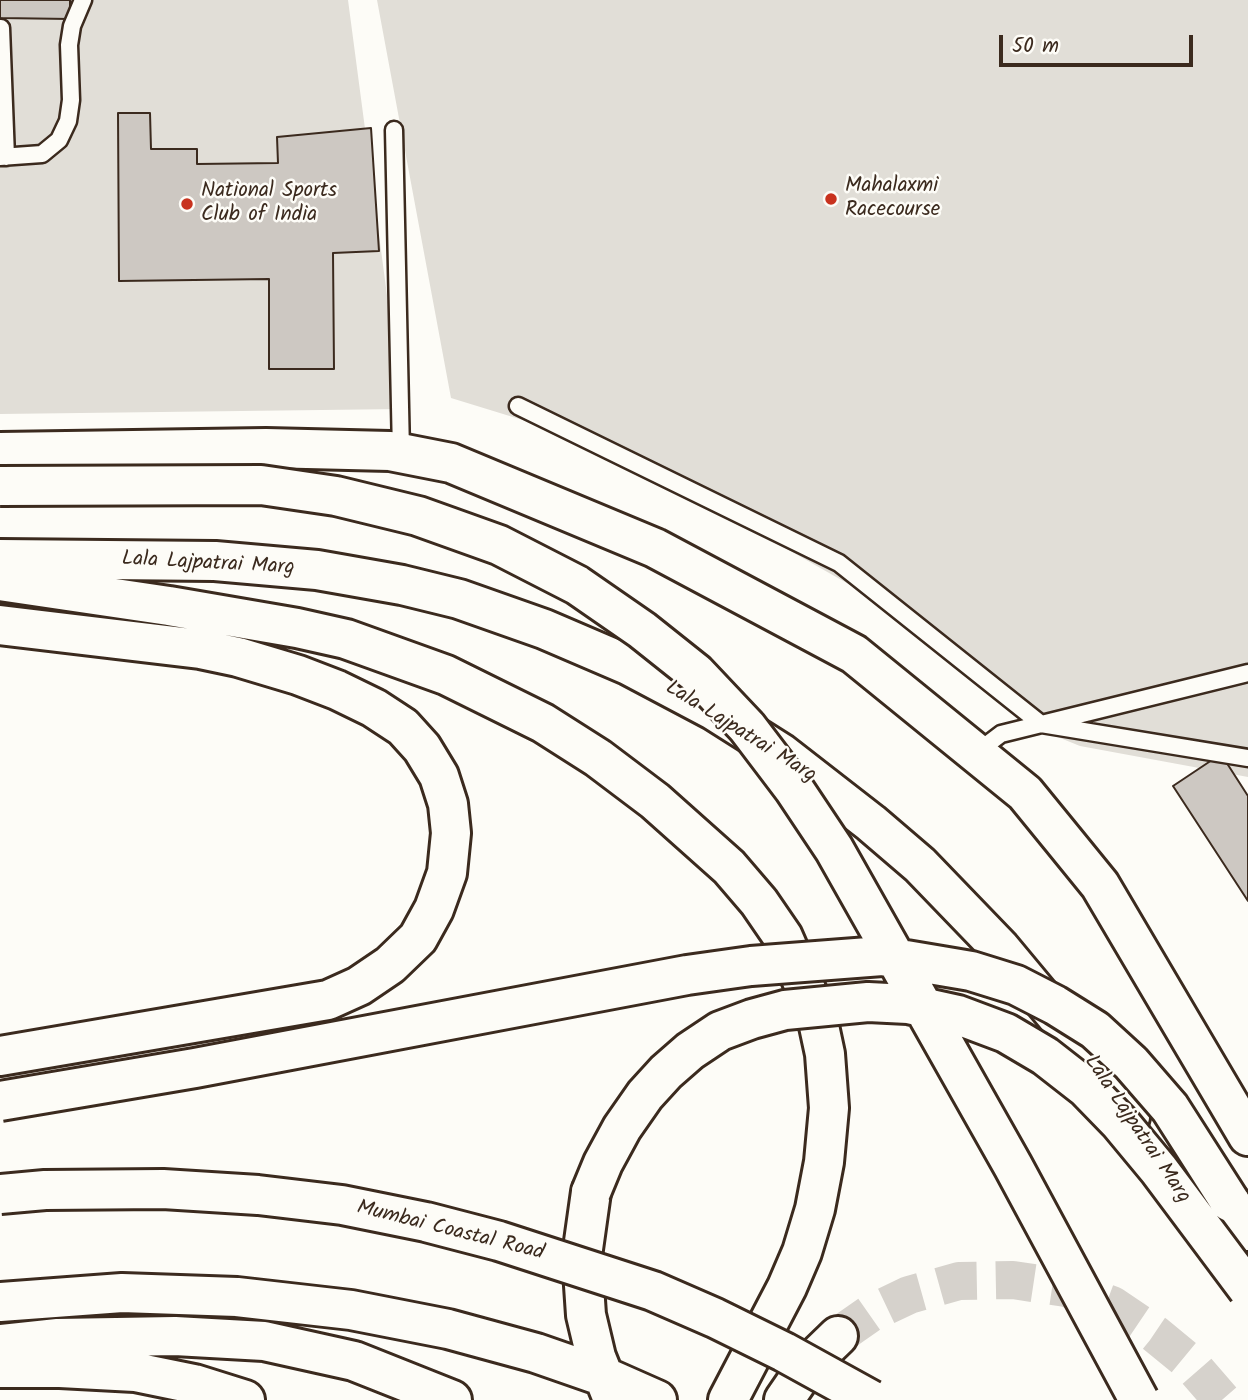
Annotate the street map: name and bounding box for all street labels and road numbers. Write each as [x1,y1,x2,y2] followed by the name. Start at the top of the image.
[121,548,295,582] street label: Lala Lajpatrai Marg
[660,676,820,790] street label: Lala Lajpatrai Marg
[1077,1051,1195,1209] street label: Lala Lajpatrai Marg
[354,1197,546,1267] street label: Mumbai Coastal Road

